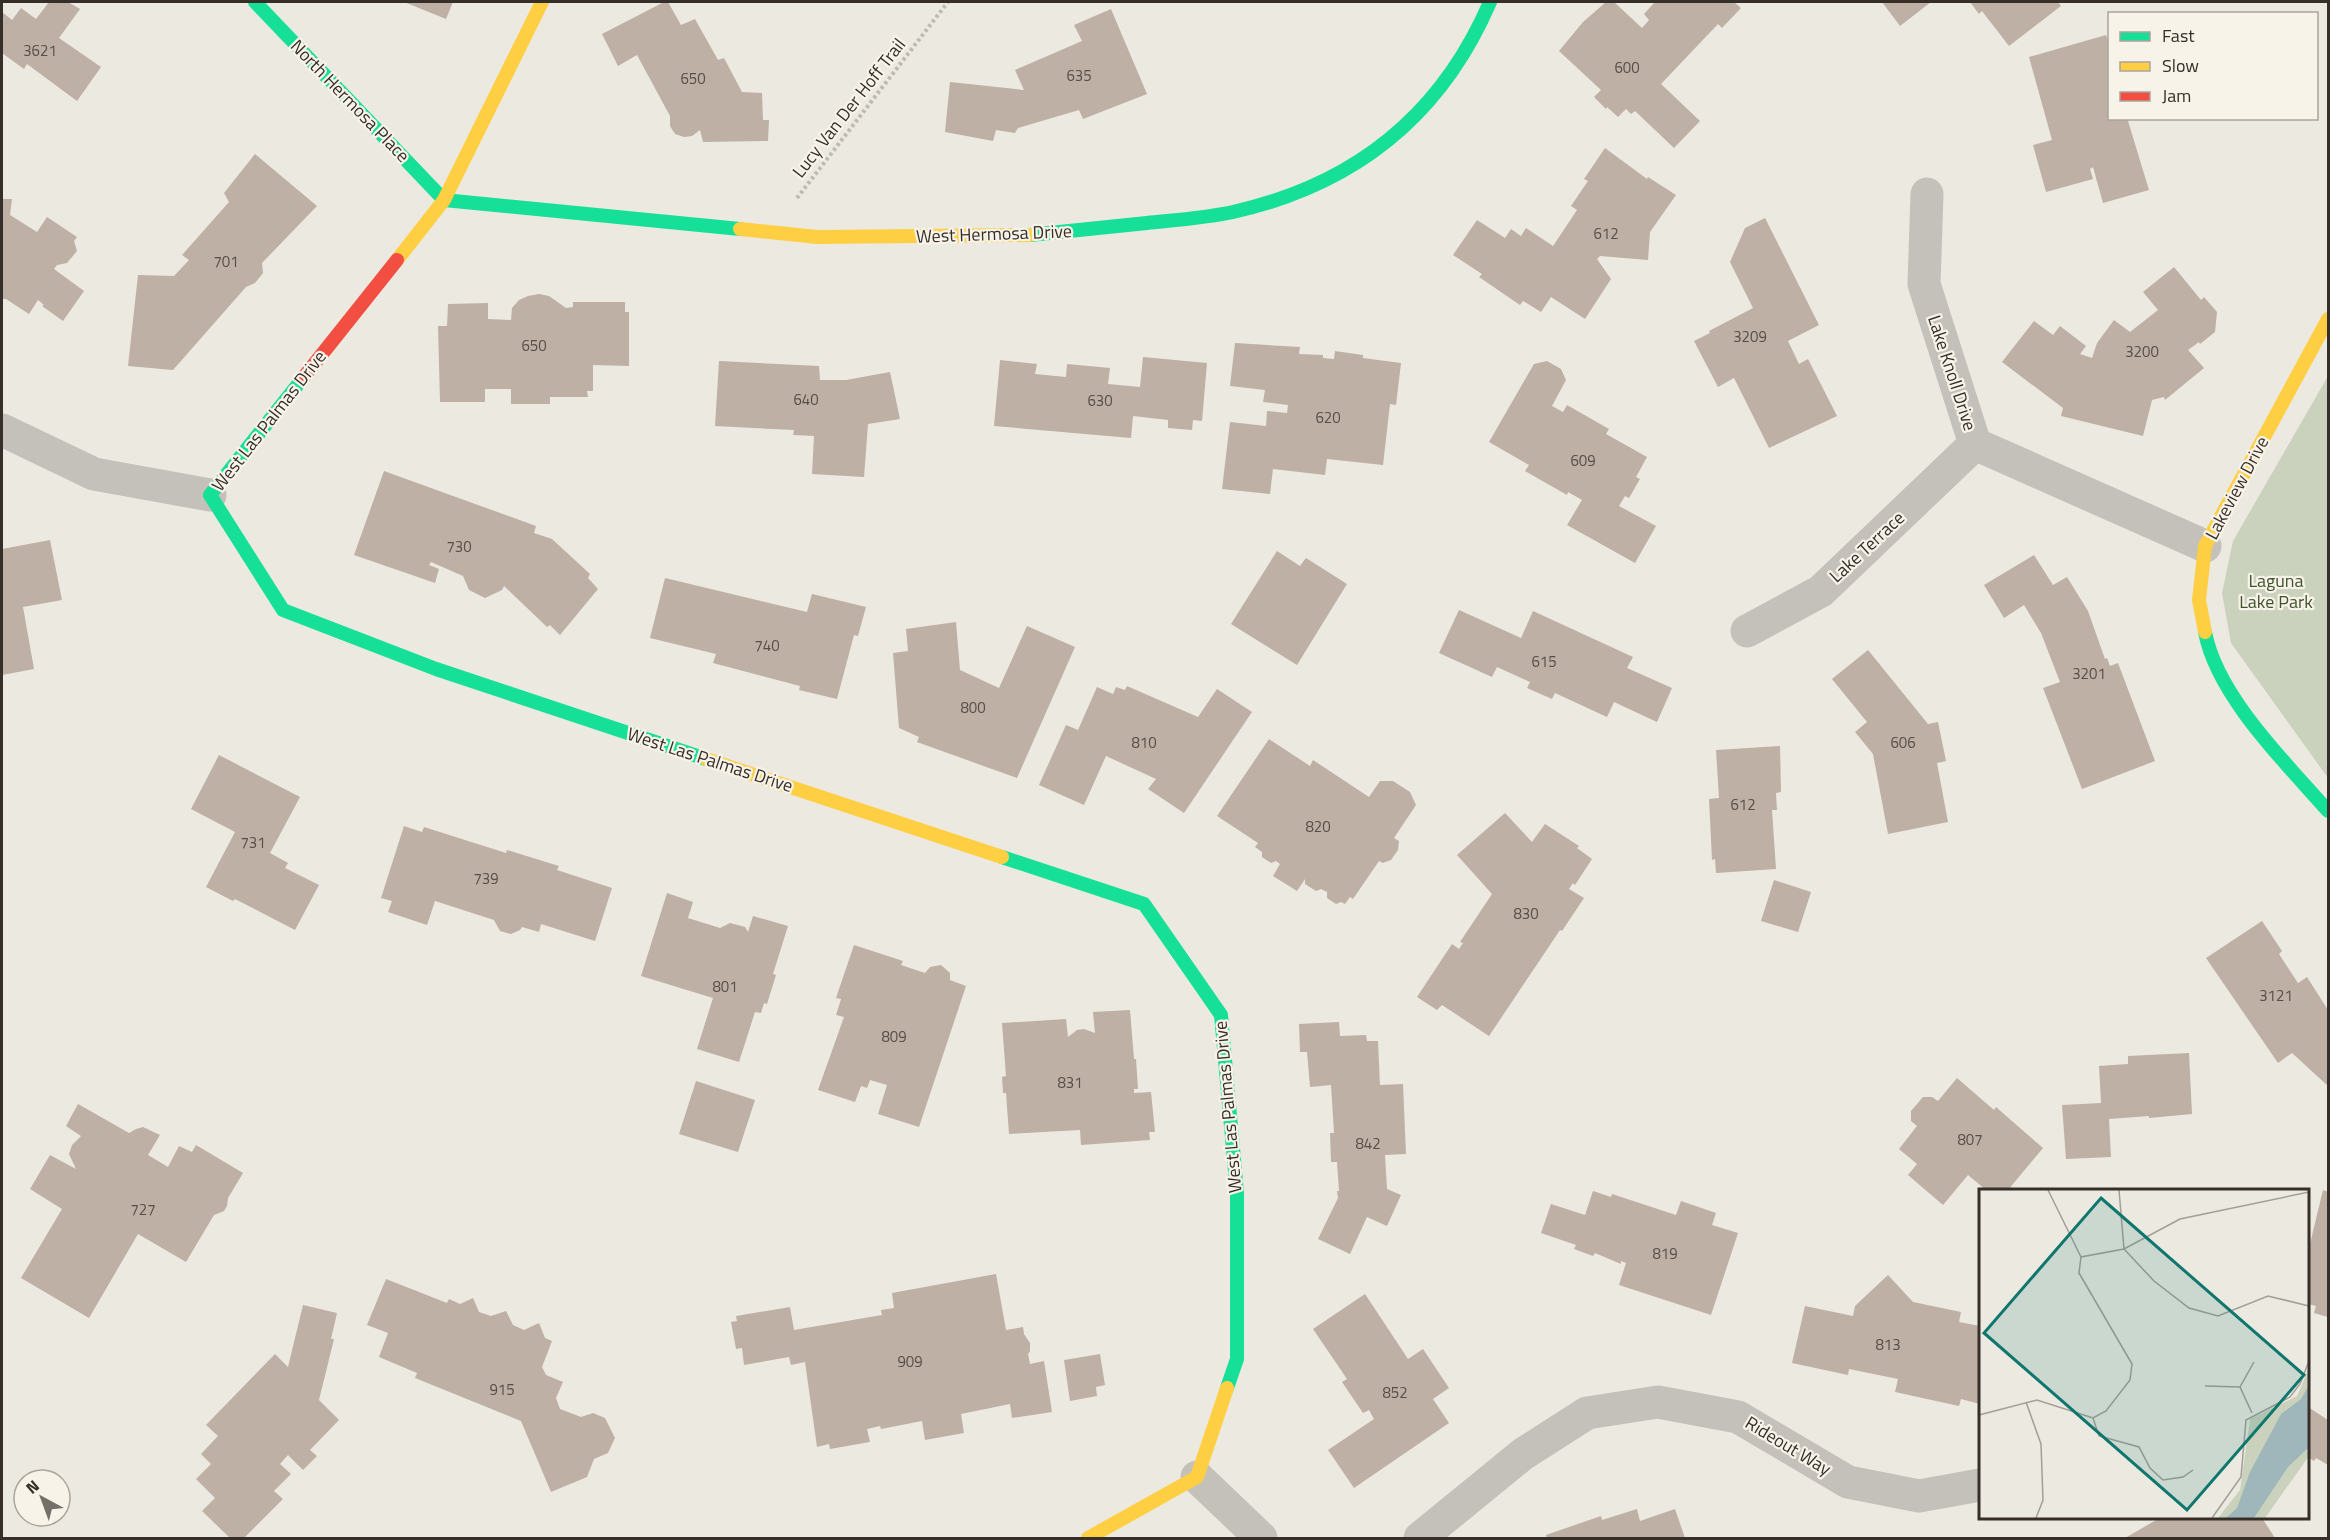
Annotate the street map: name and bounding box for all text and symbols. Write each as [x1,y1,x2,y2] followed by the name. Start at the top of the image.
[2108,12,2318,120] legend
[2162,22,2195,49] text: Fast
[785,32,912,183] street label: Lucy Van Der Hoff Trail
[284,33,416,168] street label: North Hermosa Place
[23,39,57,62] house number: 3621
[2162,52,2199,79] text: Slow
[1614,56,1640,79] house number: 600
[1066,64,1092,87] house number: 635
[680,67,706,90] house number: 650
[2162,82,2191,109] text: Jam
[916,217,1072,250] street label: West Hermosa Drive
[1593,222,1619,245] house number: 612
[213,250,239,273] house number: 701
[1921,312,1984,434] street label: Lake Knoll Drive
[1733,325,1767,348] house number: 3209
[521,334,547,357] house number: 650
[2125,340,2159,363] house number: 3200
[205,344,332,497] street label: West Las Palmas Drive
[793,388,819,411] house number: 640
[1087,389,1113,412] house number: 630
[1315,406,1341,429] house number: 620
[2198,431,2275,544] street label: Lakeview Drive
[1570,449,1596,472] house number: 609
[1823,505,1910,589] street label: Lake Terrace
[446,535,472,558] house number: 730
[2239,567,2313,615] park label: Laguna Lake Park
[754,634,780,657] house number: 740
[1531,650,1557,673] house number: 615
[2072,662,2106,685] house number: 3201
[960,696,986,719] house number: 800
[624,720,797,799] street label: West Las Palmas Drive
[1131,731,1157,754] house number: 810
[1890,731,1916,754] house number: 606
[1730,793,1756,816] house number: 612
[1305,815,1331,838] house number: 820
[240,831,266,854] house number: 731
[473,867,499,890] house number: 739
[1513,902,1539,925] house number: 830
[712,975,738,998] house number: 801
[2259,984,2293,1007] house number: 3121
[1207,1020,1248,1194] street label: West Las Palmas Drive
[881,1025,907,1048] house number: 809
[1057,1071,1083,1094] house number: 831
[1957,1128,1983,1151] house number: 807
[1355,1132,1381,1155] house number: 842
[1979,1189,2309,1519] inset map
[130,1198,156,1221] house number: 727
[1652,1242,1678,1265] house number: 819
[1875,1333,1901,1356] house number: 813
[897,1350,923,1373] house number: 909
[489,1378,515,1401] house number: 915
[1382,1381,1408,1404] house number: 852
[1740,1409,1837,1482] street label: Rideout Way
[12,1468,72,1528] north arrow
[20,1474,44,1499] text: N

